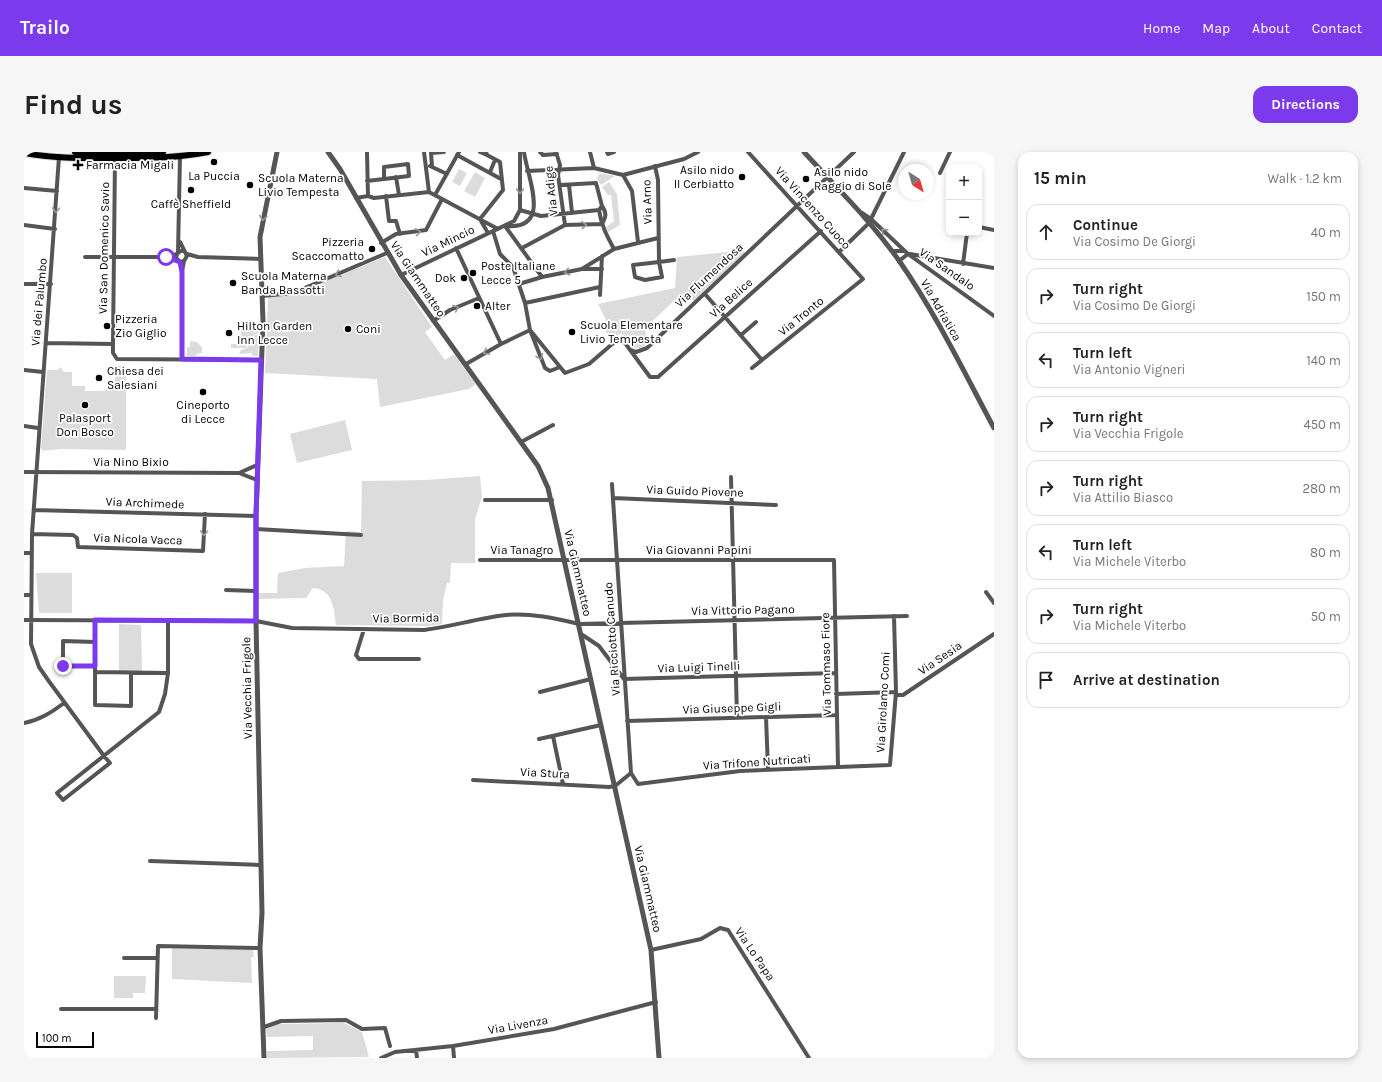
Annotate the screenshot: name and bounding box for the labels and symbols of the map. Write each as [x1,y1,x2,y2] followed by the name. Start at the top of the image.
[209,157,219,167] marker: La Puccia
[86,158,174,172] place label: Farmacia Migali
[73,160,83,170] marker: Farmacia Migali
[674,163,734,191] place label: Asilo nido Il Cerbiatto
[772,164,854,252] street label: Via Vincenzo Cuoco
[898,164,934,200] north arrow
[541,165,561,217] street label: Via Adige
[814,165,891,193] place label: Asilo nido Raggio di Sole
[188,169,240,183] place label: La Puccia
[258,171,344,199] place label: Scuola Materna Livio Tempesta
[737,172,747,182] marker: Asilo nido Il Cerbiatto
[801,174,811,184] marker: Asilo nido Raggio di Sole
[639,179,655,225] street label: Via Arno
[245,180,255,190] marker: Scuola Materna Livio Tempesta
[96,182,112,314] street label: Via San Domenico Savio
[186,185,196,195] marker: Caffè Sheffield
[516,188,524,194] one-way arrow
[151,197,231,211] place label: Caffè Sheffield
[51,207,60,213] one-way arrow
[259,214,268,221] one-way arrow
[581,221,587,229] one-way arrow
[419,222,477,260] street label: Via Mincio
[414,228,421,237] one-way arrow
[881,228,889,236] one-way arrow
[292,235,364,263] place label: Pizzeria Scaccomatto
[387,238,449,320] street label: Via Giammatteo
[672,240,746,310] street label: Via Flumendosa
[367,244,377,254] marker: Pizzeria Scaccomatto
[917,245,977,293] street label: Via Sandalo
[157,248,175,266] route start
[28,257,50,347] street label: Via dei Palumbo
[481,259,555,287] place label: Poste Italiane Lecce 5
[564,267,571,275] one-way arrow
[468,268,478,278] marker: Poste Italiane Lecce 5
[241,269,327,297] place label: Scuola Materna Banda Bassotti
[335,269,343,277] one-way arrow
[435,271,456,285] place label: Dok
[459,273,469,283] marker: Dok
[707,275,755,321] street label: Via Belice
[918,277,964,343] street label: Via Adriatica
[228,278,238,288] marker: Scuola Materna Banda Bassotti
[776,294,826,338] street label: Via Tronto
[485,299,511,313] place label: Alter
[472,301,482,311] marker: Alter
[451,305,459,313] one-way arrow
[115,312,167,340] place label: Pizzeria Zio Giglio
[580,318,683,346] place label: Scuola Elementare Livio Tempesta
[237,319,312,347] place label: Hilton Garden Inn Lecce
[102,321,112,331] marker: Pizzeria Zio Giglio
[356,322,381,336] place label: Coni
[343,324,353,334] marker: Coni
[567,327,577,337] marker: Scuola Elementare Livio Tempesta
[224,328,234,338] marker: Hilton Garden Inn Lecce
[483,347,490,354] one-way arrow
[536,354,544,361] one-way arrow
[107,364,164,392] place label: Chiesa dei Salesiani
[94,373,104,383] marker: Chiesa dei Salesiani
[198,387,208,397] marker: Cineporto di Lecce
[176,398,230,426] place label: Cineporto di Lecce
[80,400,90,410] marker: Palasport Don Bosco
[56,411,114,439] place label: Palasport Don Bosco
[93,455,169,469] street label: Via Nino Bixio
[646,482,744,500] street label: Via Guido Piovene
[105,495,185,511] street label: Via Archimede
[561,528,595,618] street label: Via Giammatteo
[93,530,183,548] street label: Via Nicola Vacca
[200,530,209,536] one-way arrow
[491,543,553,557] street label: Via Tanagro
[646,543,752,557] street label: Via Giovanni Papini
[601,582,623,696] street label: Via Ricciotto Canudo
[691,602,795,618] street label: Via Vittorio Pagano
[373,610,439,626] street label: Via Bormida
[818,612,834,716] street label: Via Tommaso Fiore
[239,637,255,739] street label: Via Vecchia Frigole
[915,638,965,678] street label: Via Sesia
[873,651,893,753] street label: Via Girolamo Comi
[54,657,72,675] route end
[657,659,741,675] street label: Via Luigi Tinelli
[682,699,782,717] street label: Via Giuseppe Gigli
[702,751,812,773] street label: Via Trifone Nutricati
[520,765,570,781] street label: Via Stura
[631,844,665,934] street label: Via Giammatteo
[732,925,778,983] street label: Via Lo Papa
[487,1013,549,1037] street label: Via Livenza
[36,1030,94,1049] scale bar

